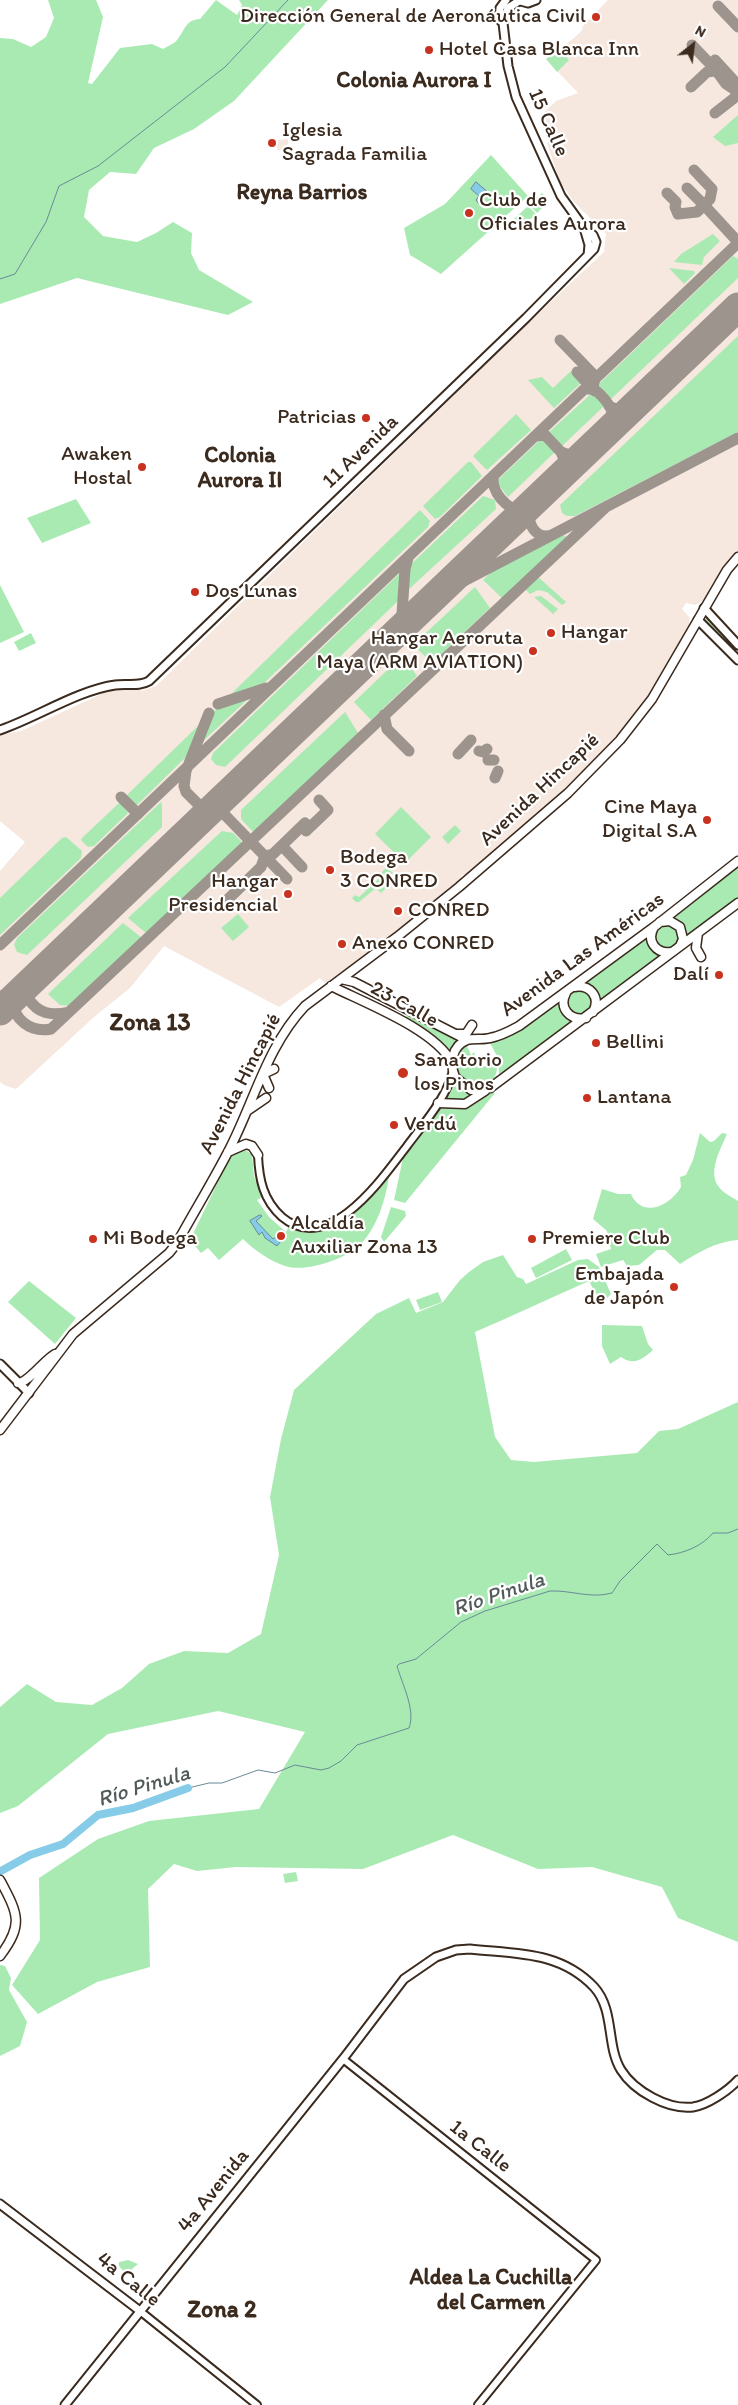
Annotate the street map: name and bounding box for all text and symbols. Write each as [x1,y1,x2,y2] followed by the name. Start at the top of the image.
[240,4,586,30] place label: Dirección General de Aeronáutica Civil
[590,11,602,23] marker: Dirección General de Aeronáutica Civil
[668,20,718,70] north arrow
[692,22,709,41] text: N
[439,37,639,63] place label: Hotel Casa Blanca Inn
[423,44,435,56] marker: Hotel Casa Blanca Inn
[336,68,492,94] district label: Colonia Aurora I
[522,85,574,161] street label: 15 Calle
[282,118,427,168] place label: Iglesia Sagrada Familia
[266,137,278,149] marker: Iglesia Sagrada Familia
[237,180,367,206] district label: Reyna Barrios
[479,188,626,238] place label: Club de Oficiales Aurora
[463,207,475,219] marker: Club de Oficiales Aurora
[277,405,356,431] place label: Patricias
[318,410,404,494] street label: 11 Avenida
[360,412,372,424] marker: Patricias
[61,442,132,492] place label: Awaken Hostal
[198,443,282,494] district label: Colonia Aurora II
[136,461,148,473] marker: Awaken Hostal
[205,579,297,605] place label: Dos Lunas
[189,586,201,598] marker: Dos Lunas
[561,620,628,646] place label: Hangar
[316,626,523,676] place label: Hangar Aeroruta Maya (ARM AVIATION)
[545,627,557,639] marker: Hangar
[527,645,539,657] marker: Hangar Aeroruta Maya (ARM AVIATION)
[475,728,605,852] street label: Avenida Hincapié
[602,795,697,845] place label: Cine Maya Digital S.A
[701,814,713,826] marker: Cine Maya Digital S.A
[340,845,438,895] place label: Bodega 3 CONRED
[324,864,336,876] marker: Bodega 3 CONRED
[168,869,278,919] place label: Hangar Presidencial
[496,887,670,1023] street label: Avenida Las Américas
[282,888,294,900] marker: Hangar Presidencial
[408,898,490,924] place label: CONRED
[392,905,404,917] marker: CONRED
[352,931,494,957] place label: Anexo CONRED
[336,938,348,950] marker: Anexo CONRED
[673,962,709,988] place label: Dalí
[713,969,725,981] marker: Dalí
[366,976,442,1034] street label: 23 Calle
[195,1009,287,1159] street label: Avenida Hincapié
[110,1010,190,1038] district label: Zona 13
[606,1030,664,1056] place label: Bellini
[590,1037,602,1049] marker: Bellini
[414,1048,502,1098] place label: Sanatorio los Pinos
[396,1066,410,1080] marker: Sanatorio los Pinos
[597,1085,671,1111] place label: Lantana
[581,1092,593,1104] marker: Lantana
[404,1112,457,1138] place label: Verdú
[388,1119,400,1131] marker: Verdú
[291,1211,438,1261] place label: Alcaldía Auxiliar Zona 13
[103,1226,197,1252] place label: Mi Bodega
[542,1226,670,1252] place label: Premiere Club
[275,1230,287,1242] marker: Alcaldía Auxiliar Zona 13
[87,1233,99,1245] marker: Mi Bodega
[526,1233,538,1245] marker: Premiere Club
[575,1262,664,1312] place label: Embajada de Japón
[668,1281,680,1293] marker: Embajada de Japón
[450,1567,548,1623] water label: Río Pinula
[95,1760,193,1814] water label: Río Pinula
[444,2115,516,2179] street label: 1a Calle
[173,2144,255,2238] street label: 4a Avenida
[91,2247,165,2313] street label: 4a Calle
[409,2265,573,2316] district label: Aldea La Cuchilla del Carmen
[187,2297,257,2325] district label: Zona 2

